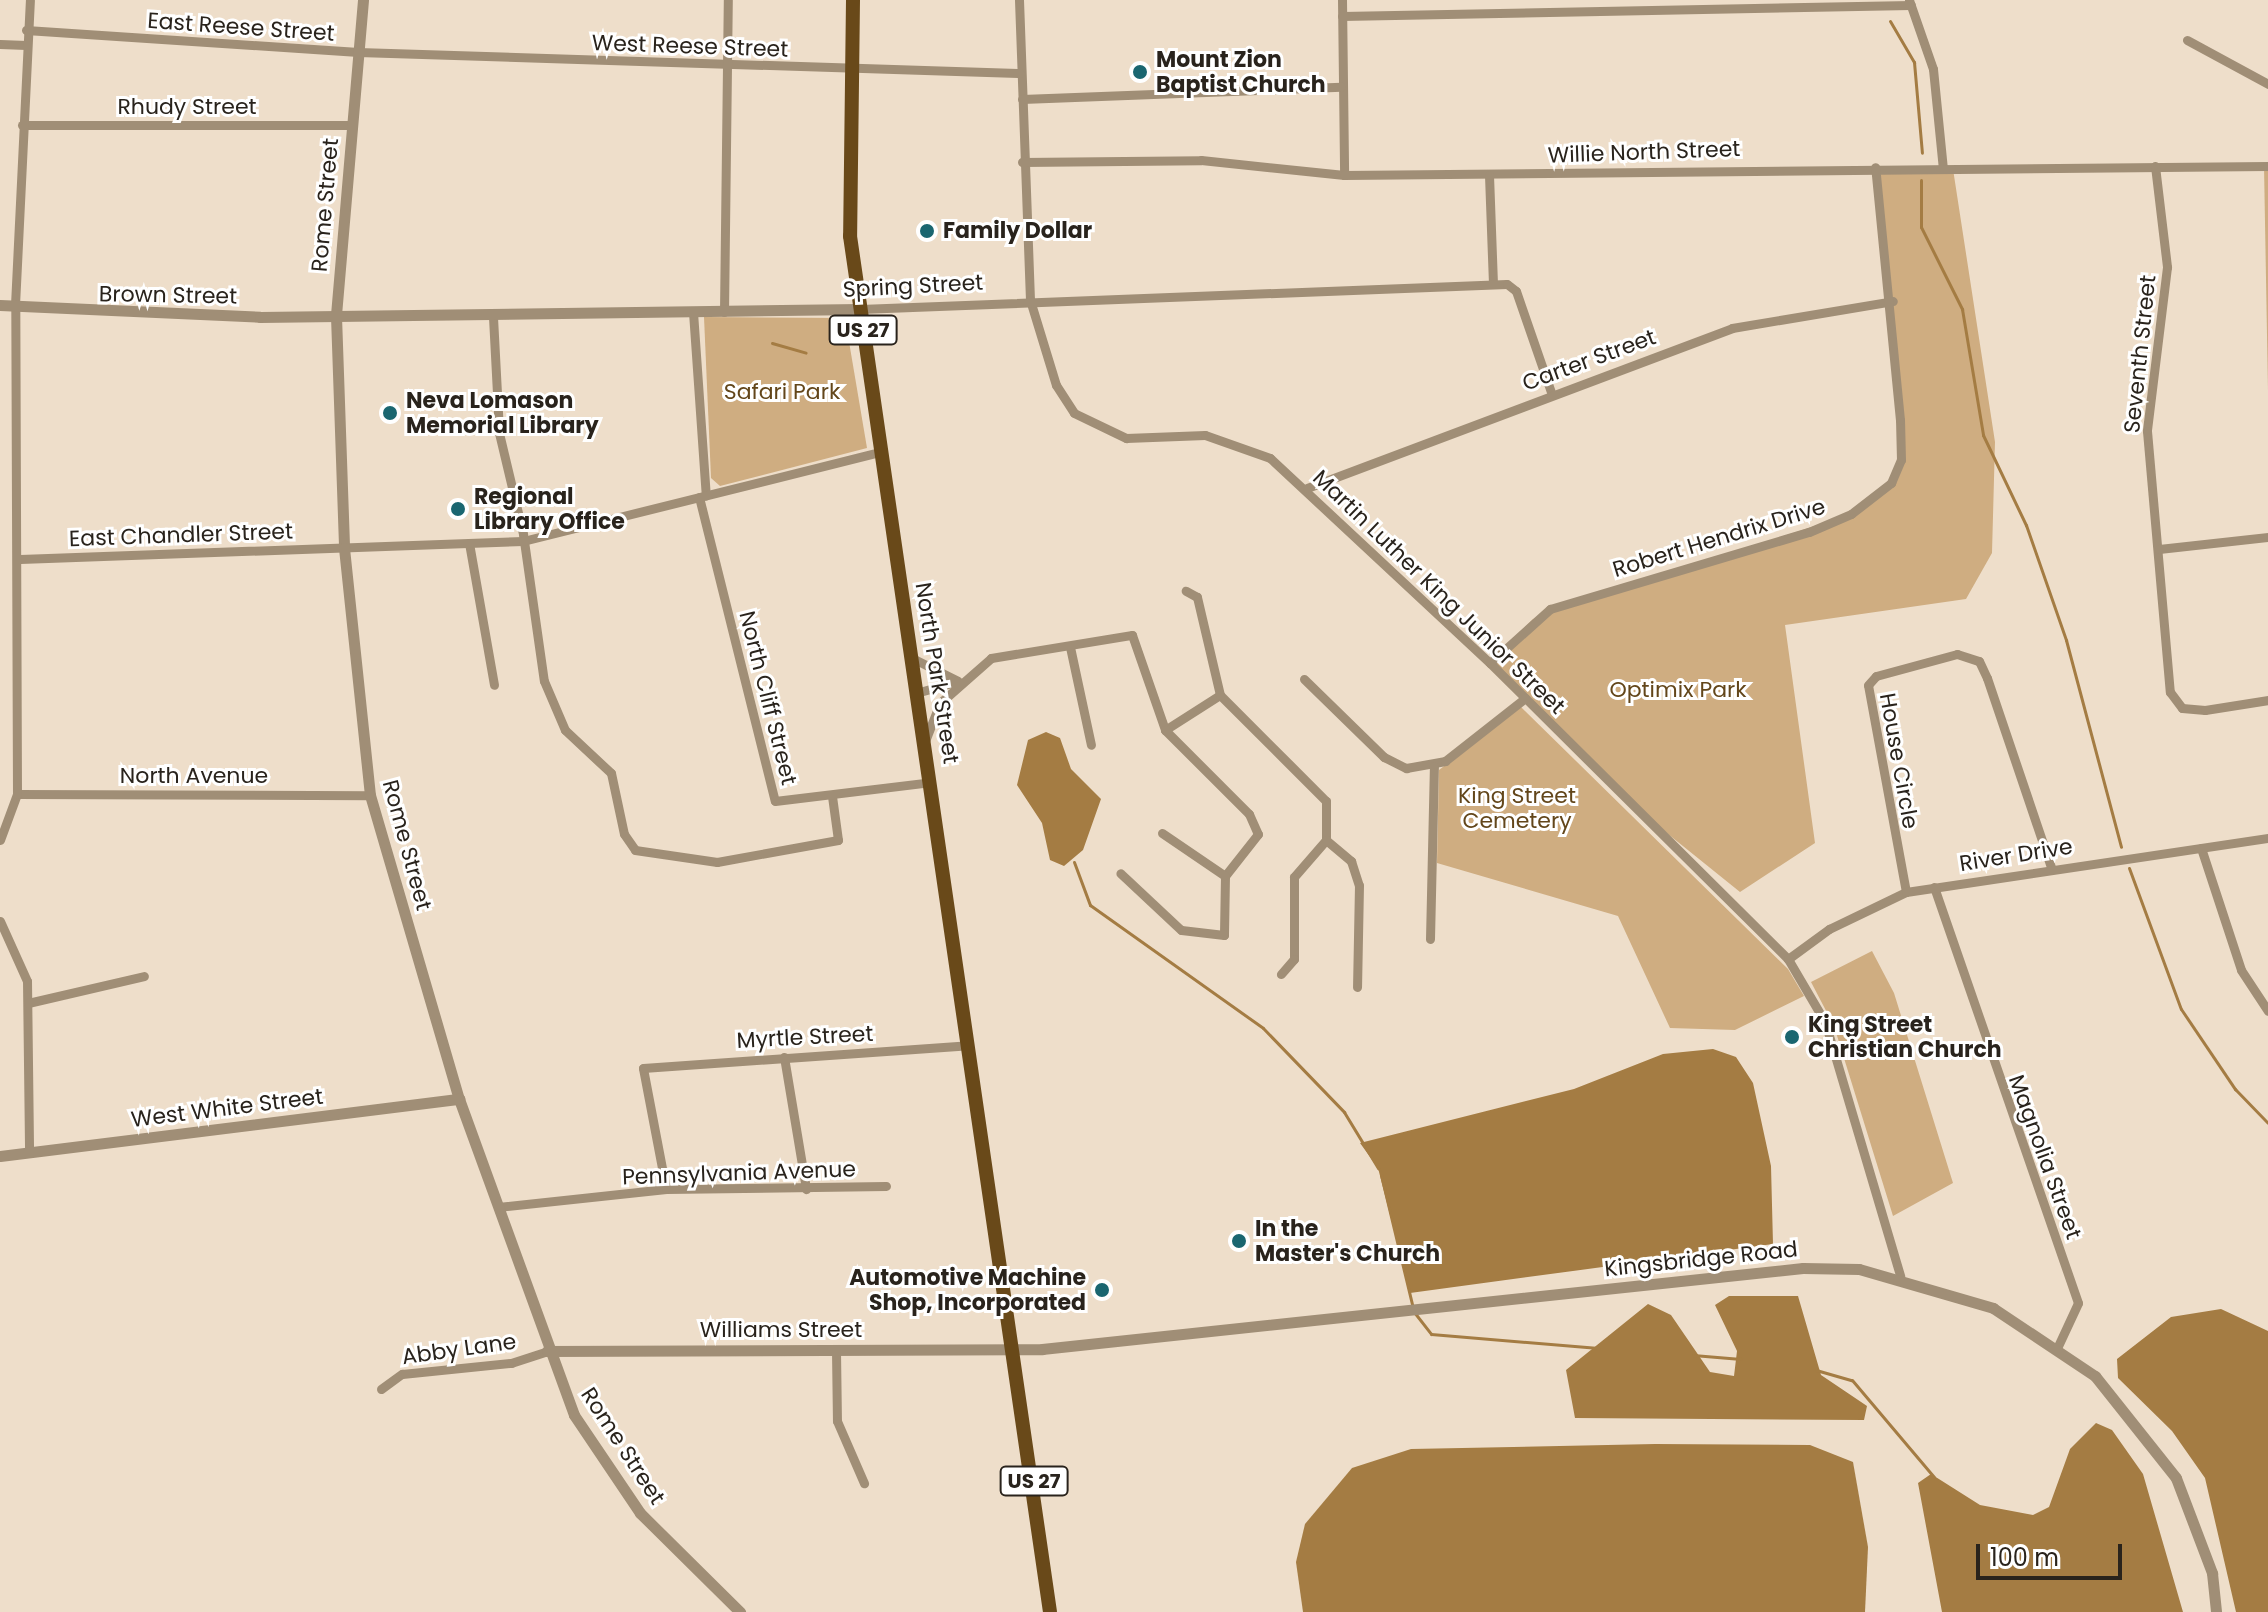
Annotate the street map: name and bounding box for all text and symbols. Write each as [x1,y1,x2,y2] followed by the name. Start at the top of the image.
[147,7,335,47] street label: East Reese Street
[591,29,789,63] street label: West Reese Street
[1156,46,1326,98] place label: Mount Zion Baptist Church
[1131,63,1149,81] marker: Mount Zion Baptist Church
[117,94,257,120] street label: Rhudy Street
[1547,135,1741,169] street label: Willie North Street
[306,137,344,273] street label: Rome Street
[943,218,1092,244] place label: Family Dollar
[918,222,936,240] marker: Family Dollar
[842,269,984,303] street label: Spring Street
[2119,274,2161,434] street label: Seventh Street
[99,281,237,309] street label: Brown Street
[827,314,899,346] road number: US 27
[1519,324,1659,396] street label: Carter Street
[724,379,840,405] park label: Safari Park
[406,387,599,438] place label: Neva Lomason Memorial Library
[381,404,399,422] marker: Neva Lomason Memorial Library
[1308,464,1570,720] street label: Martin Luther King Junior Street
[474,483,625,534] place label: Regional Library Office
[1609,493,1829,583] street label: Robert Hendrix Drive
[449,500,467,518] marker: Regional Library Office
[69,518,293,552] street label: East Chandler Street
[910,580,964,766] street label: North Park Street
[734,608,802,788] street label: North Cliff Street
[1609,677,1747,703] park label: Optimix Park
[1874,691,1924,831] street label: House Circle
[120,763,268,789] street label: North Avenue
[377,777,437,913] street label: Rome Street
[1458,782,1576,834] park label: King Street Cemetery
[1958,833,2074,877] street label: River Drive
[1808,1011,2002,1062] place label: King Street Christian Church
[736,1020,874,1054] street label: Myrtle Street
[1783,1028,1801,1046] marker: King Street Christian Church
[2003,1071,2087,1243] street label: Magnolia Street
[129,1083,325,1133] street label: West White Street
[622,1156,856,1190] street label: Pennsylvania Avenue
[1255,1215,1440,1266] place label: In the Master's Church
[1230,1232,1248,1250] marker: In the Master's Church
[1603,1236,1799,1282] street label: Kingsbridge Road
[849,1264,1086,1316] place label: Automotive Machine Shop, Incorporated
[1093,1281,1111,1299] marker: Automotive Machine Shop, Incorporated
[700,1317,862,1343] street label: Williams Street
[400,1328,518,1370] street label: Abby Lane
[575,1383,671,1509] street label: Rome Street
[998,1465,1070,1497] road number: US 27
[1980,1528,2126,1578] scale bar
[1990,1541,2059,1574] text: 100 m

